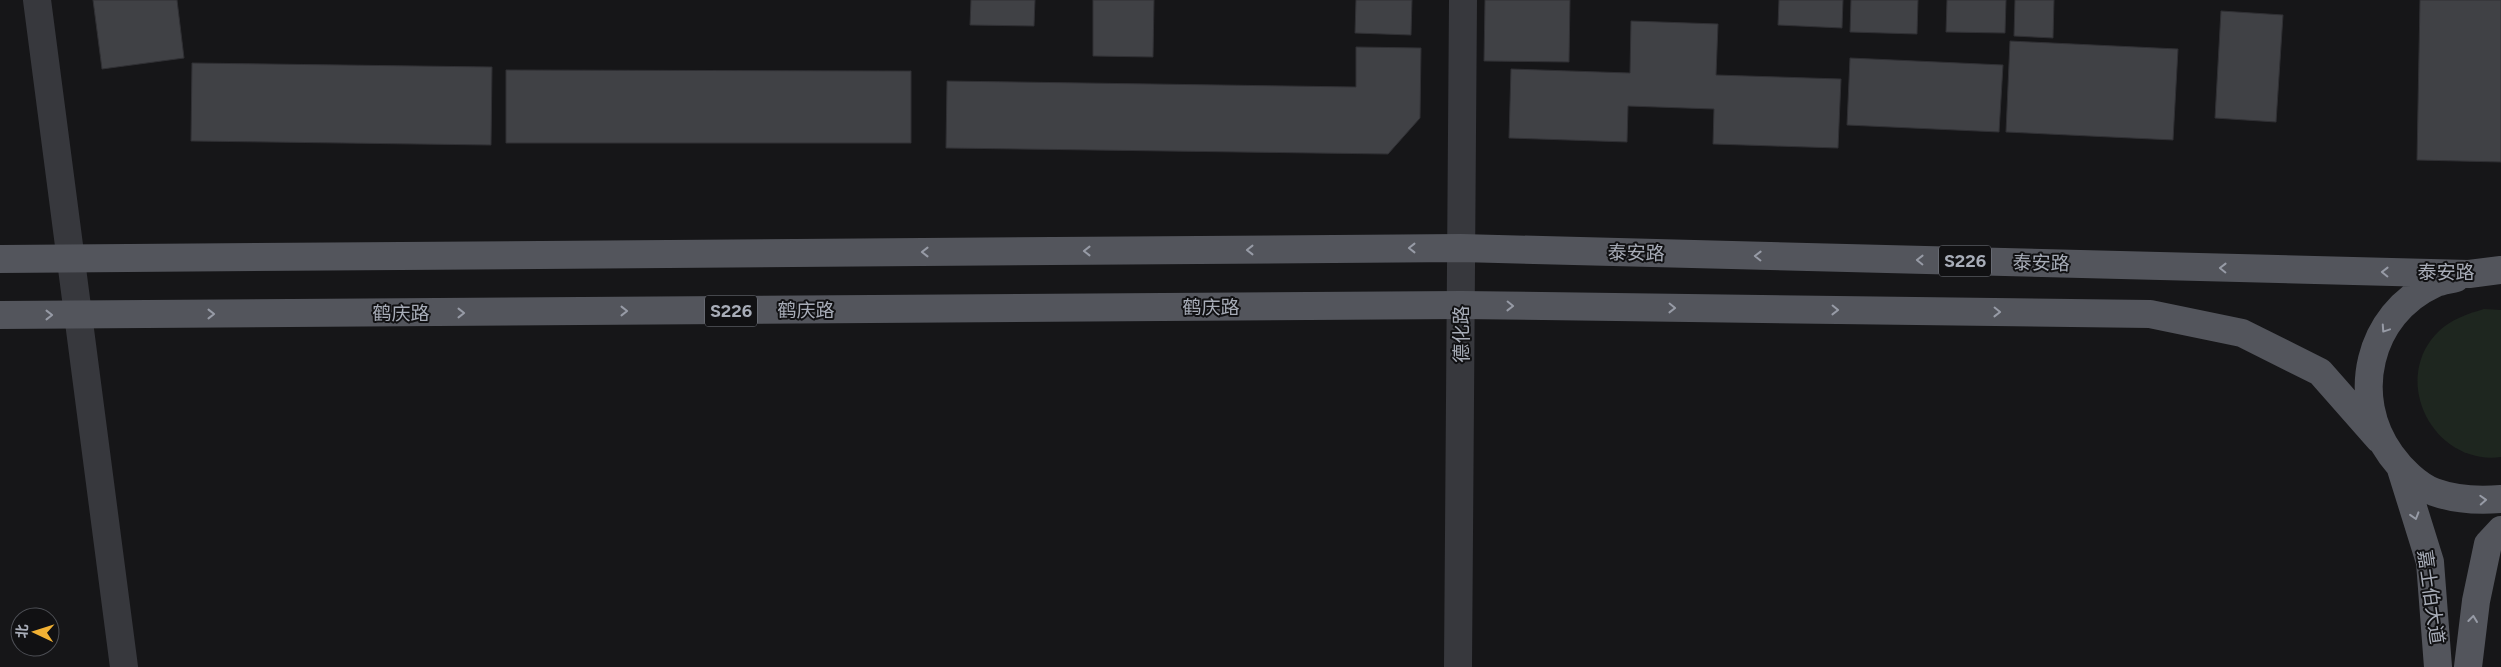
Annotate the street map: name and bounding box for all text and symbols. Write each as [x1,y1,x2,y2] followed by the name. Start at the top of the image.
[1607,241,1665,265] street label: 泰安路
[1408,243,1416,254] one-way arrow
[1245,245,1253,255] one-way arrow
[1083,246,1091,256] one-way arrow
[1939,246,1991,276] road number: S226
[921,247,928,257] one-way arrow
[1754,251,1762,261] one-way arrow
[2012,251,2070,275] street label: 泰安路
[1916,255,1924,265] one-way arrow
[2417,261,2475,284] street label: 泰安路
[2219,263,2226,273] one-way arrow
[2381,267,2389,277] one-way arrow
[705,296,757,326] road number: S226
[1182,296,1240,319] street label: 鹤庆路
[777,299,835,322] street label: 鹤庆路
[1506,301,1514,311] one-way arrow
[372,302,430,325] street label: 鹤庆路
[1669,303,1677,313] one-way arrow
[1450,305,1473,363] street label: 德化路
[1832,305,1839,315] one-way arrow
[620,306,628,316] one-way arrow
[457,307,465,318] one-way arrow
[1994,307,2002,317] one-way arrow
[207,309,215,320] one-way arrow
[45,310,53,320] one-way arrow
[2382,323,2391,333] one-way arrow
[2480,495,2488,506] one-way arrow
[2410,511,2420,520] one-way arrow
[2413,548,2449,646] street label: 嘉士伯大道
[10,607,60,657] north arrow
[2467,614,2478,622] one-way arrow
[14,624,31,639] text: 北

